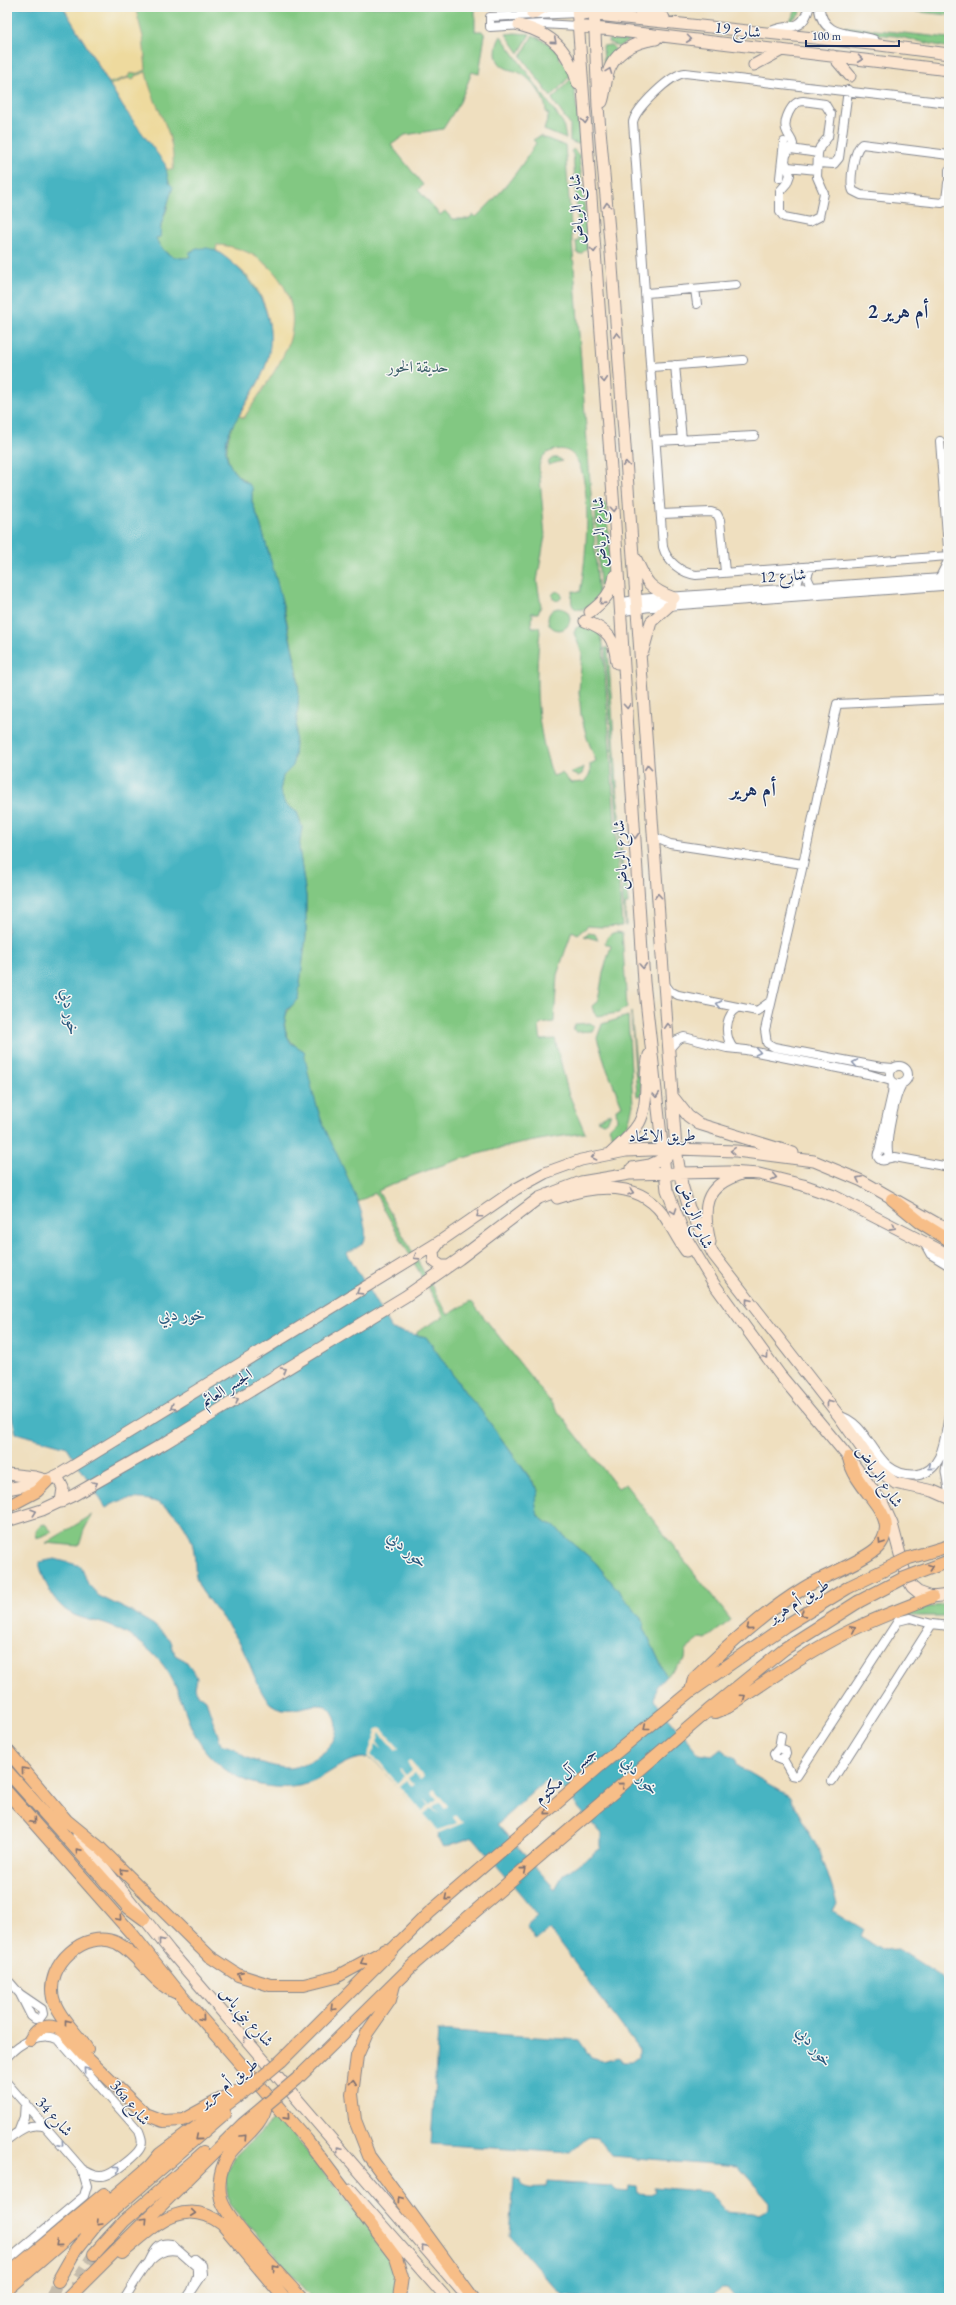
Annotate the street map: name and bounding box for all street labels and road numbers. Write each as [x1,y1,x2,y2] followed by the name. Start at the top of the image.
[713,16,762,46] street label: شارع 19
[564,173,592,245] street label: شارع الرياض
[587,496,615,568] street label: شارع الرياض
[759,563,807,591] street label: شارع 12
[608,819,636,891] street label: شارع الرياض
[628,1124,696,1147] street label: طريق الاتحاد
[670,1179,719,1253] street label: شارع الرياض
[197,1363,258,1415] street label: الجسر العائم
[849,1441,908,1513] street label: شارع الرياض
[762,1573,835,1632] street label: طريق أم هرير
[529,1742,604,1812] street label: جسر آل مكتوم
[212,1982,279,2053] street label: شارع بني ياس
[192,2052,265,2116] street label: طريق أم حرير
[104,2075,155,2131] street label: 36a شارع
[29,2092,78,2143] street label: شارع 34

